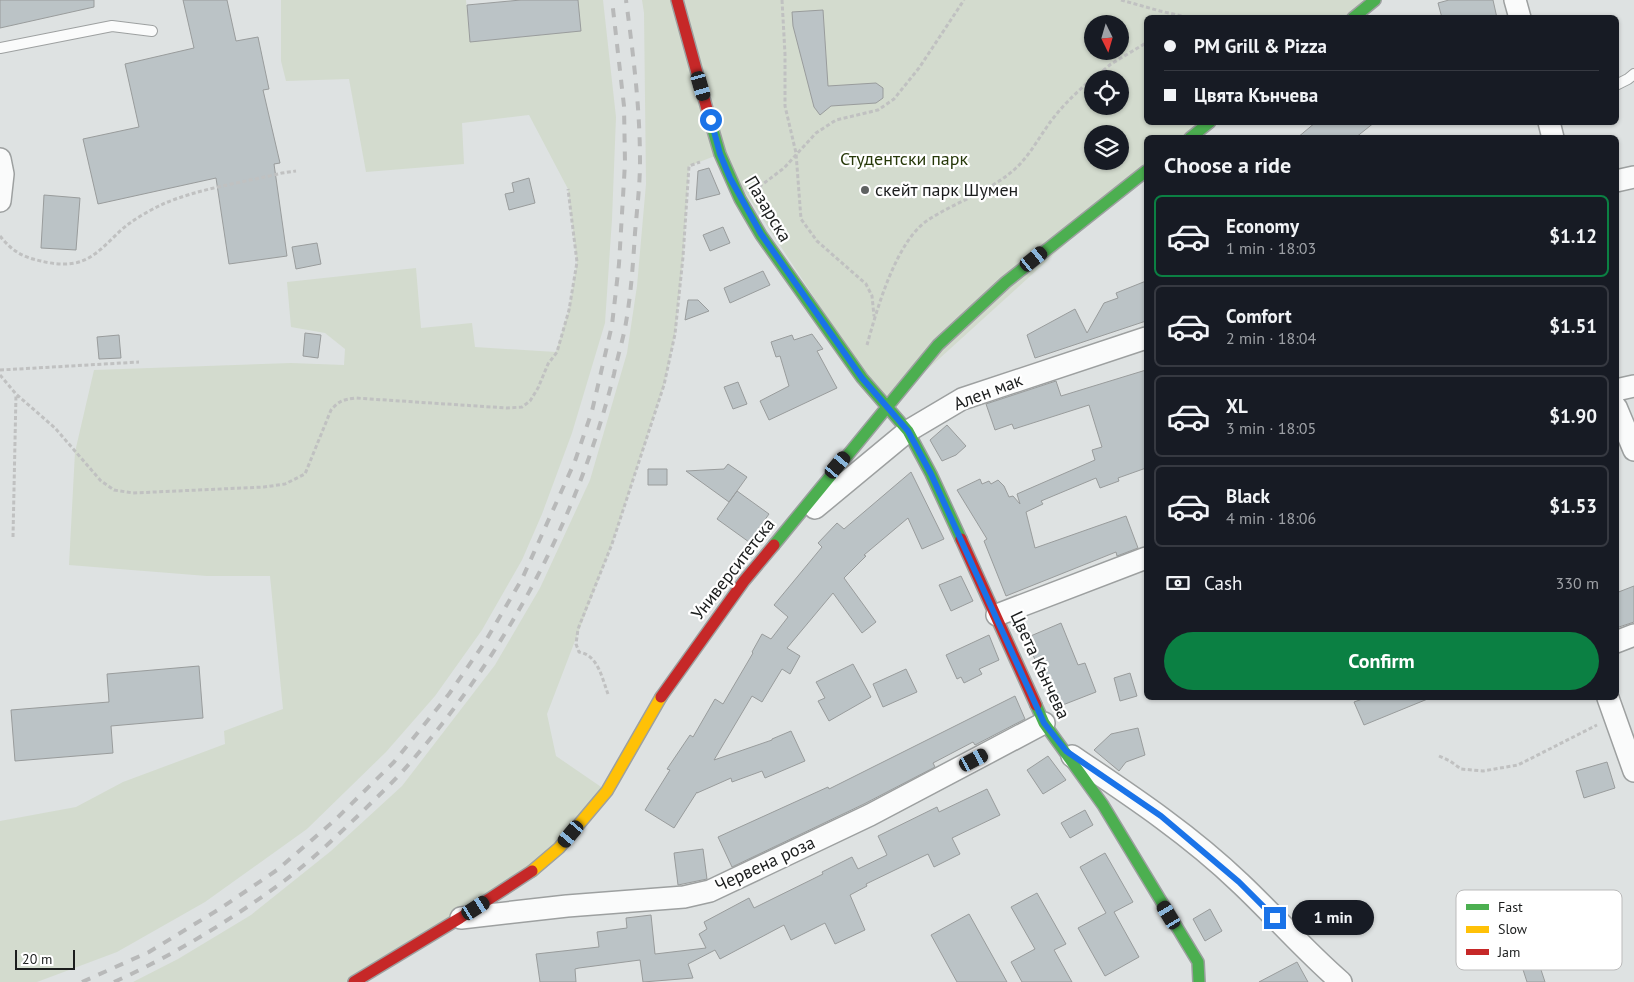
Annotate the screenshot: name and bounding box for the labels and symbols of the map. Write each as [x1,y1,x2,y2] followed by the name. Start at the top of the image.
[1084,15,1129,60] north arrow
[689,70,712,102] car
[700,109,722,131] route start
[840,147,968,170] park label: Студентски парк
[740,172,797,246] street label: Пазарска
[875,178,1018,201] place label: скейт парк Шумен
[859,184,871,196] marker: скейт парк Шумен
[1017,244,1050,274] car
[950,368,1026,415] street label: Ален мак
[822,449,853,481] car
[686,513,780,624] street label: Университетска
[1005,607,1076,723] street label: Цвета Кънчева
[957,746,990,774] car
[555,818,586,850] car
[711,830,818,897] street label: Червена роза
[1456,890,1622,970] legend
[459,894,492,922] car
[1154,898,1183,932] car
[1498,898,1523,916] text: Fast
[1292,900,1375,936] callout: 1 min
[1264,907,1286,929] route end
[1498,920,1528,938] text: Slow
[1497,943,1520,961] text: Jam
[15,947,75,970] scale bar

